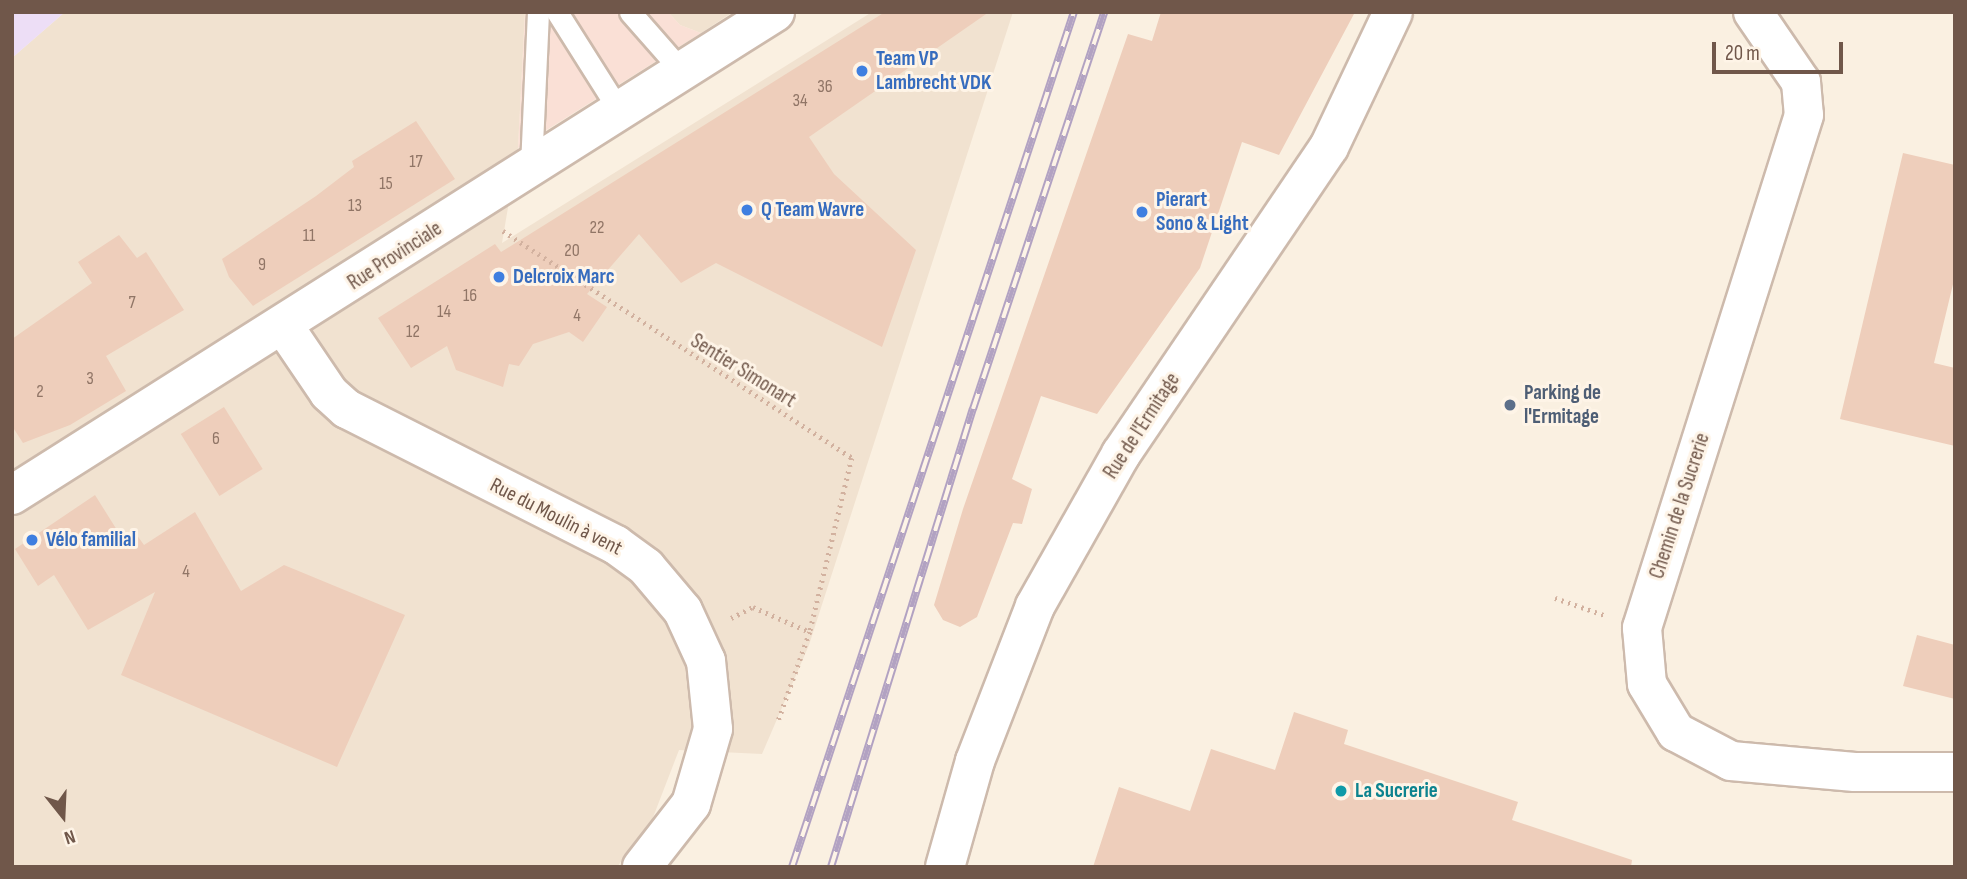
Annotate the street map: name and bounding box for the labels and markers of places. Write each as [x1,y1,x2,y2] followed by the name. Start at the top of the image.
[876,46,991,96] place label: Team VP Lambrecht VDK
[854,63,870,79] marker: Team VP Lambrecht VDK
[1156,187,1249,237] place label: Pierart Sono & Light
[761,197,864,223] place label: Q Team Wavre
[739,202,755,218] marker: Q Team Wavre
[1134,204,1150,220] marker: Pierart Sono & Light
[513,264,615,290] place label: Delcroix Marc
[491,269,507,285] marker: Delcroix Marc
[1524,380,1601,430] place label: Parking de l'Ermitage
[1502,397,1518,413] marker: Parking de l'Ermitage
[46,527,136,553] place label: Vélo familial
[24,532,40,548] marker: Vélo familial
[1355,778,1438,804] place label: La Sucrerie
[1333,783,1349,799] marker: La Sucrerie

